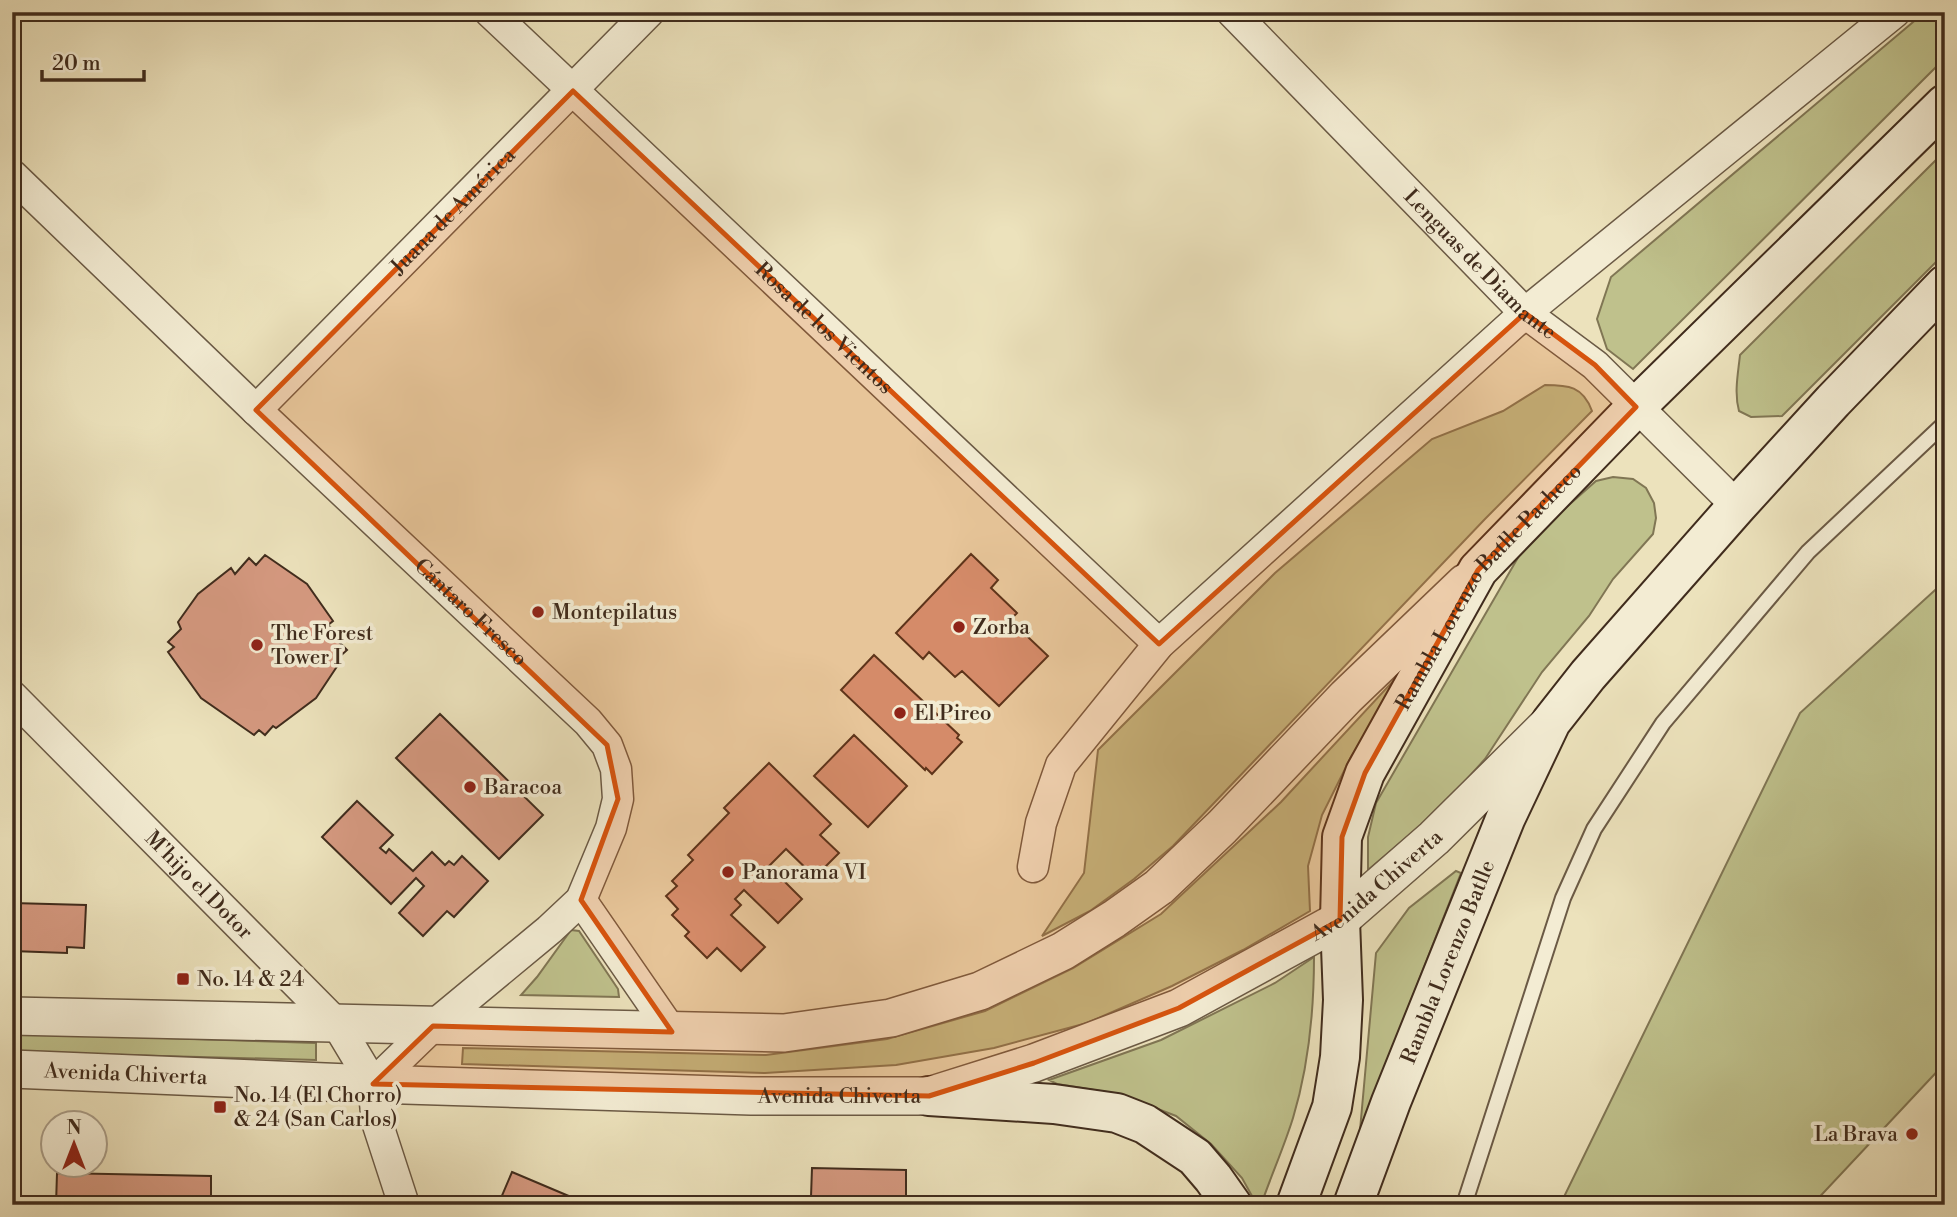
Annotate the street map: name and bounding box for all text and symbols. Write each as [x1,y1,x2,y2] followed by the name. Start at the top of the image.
[42,38,144,82] scale bar
[52,51,101,77] text: 20 m
[385,143,522,281] street label: Juana de América
[1398,184,1561,346] street label: Lenguas de Diamante
[749,257,898,400] street label: Rosa de los Vientos
[1390,459,1588,715] street label: Rambla Lorenzo Batlle Pacheco
[408,554,532,672] street label: Cántaro Fresco
[552,600,677,626] place label: Montepilatus
[530,604,546,620] marker: Montepilatus
[973,615,1030,641] place label: Zorba
[951,619,967,635] marker: Zorba
[271,621,374,671] place label: The Forest Tower I
[249,637,265,653] marker: The Forest Tower I
[914,701,992,727] place label: El Pireo
[892,705,908,721] marker: El Pireo
[483,775,562,801] place label: Baracoa
[462,779,478,795] marker: Baracoa
[1306,824,1449,948] street label: Avenida Chiverta
[139,826,258,945] street label: M'hijo el Dotor
[1396,856,1501,1068] street label: Rambla Lorenzo Batlle
[742,860,866,886] place label: Panorama VI
[720,864,736,880] marker: Panorama VI
[197,967,304,993] place label: No. 14 & 24
[175,971,191,987] marker: No. 14 & 24
[43,1058,208,1091] street label: Avenida Chiverta
[234,1083,402,1133] place label: No. 14 (El Chorro) & 24 (San Carlos)
[757,1084,921,1110] street label: Avenida Chiverta
[212,1099,228,1115] marker: No. 14 (El Chorro) & 24 (San Carlos)
[38,1108,108,1178] north arrow
[66,1116,82,1140] text: N
[1814,1122,1898,1148] place label: La Brava
[1904,1126,1920,1142] marker: La Brava

